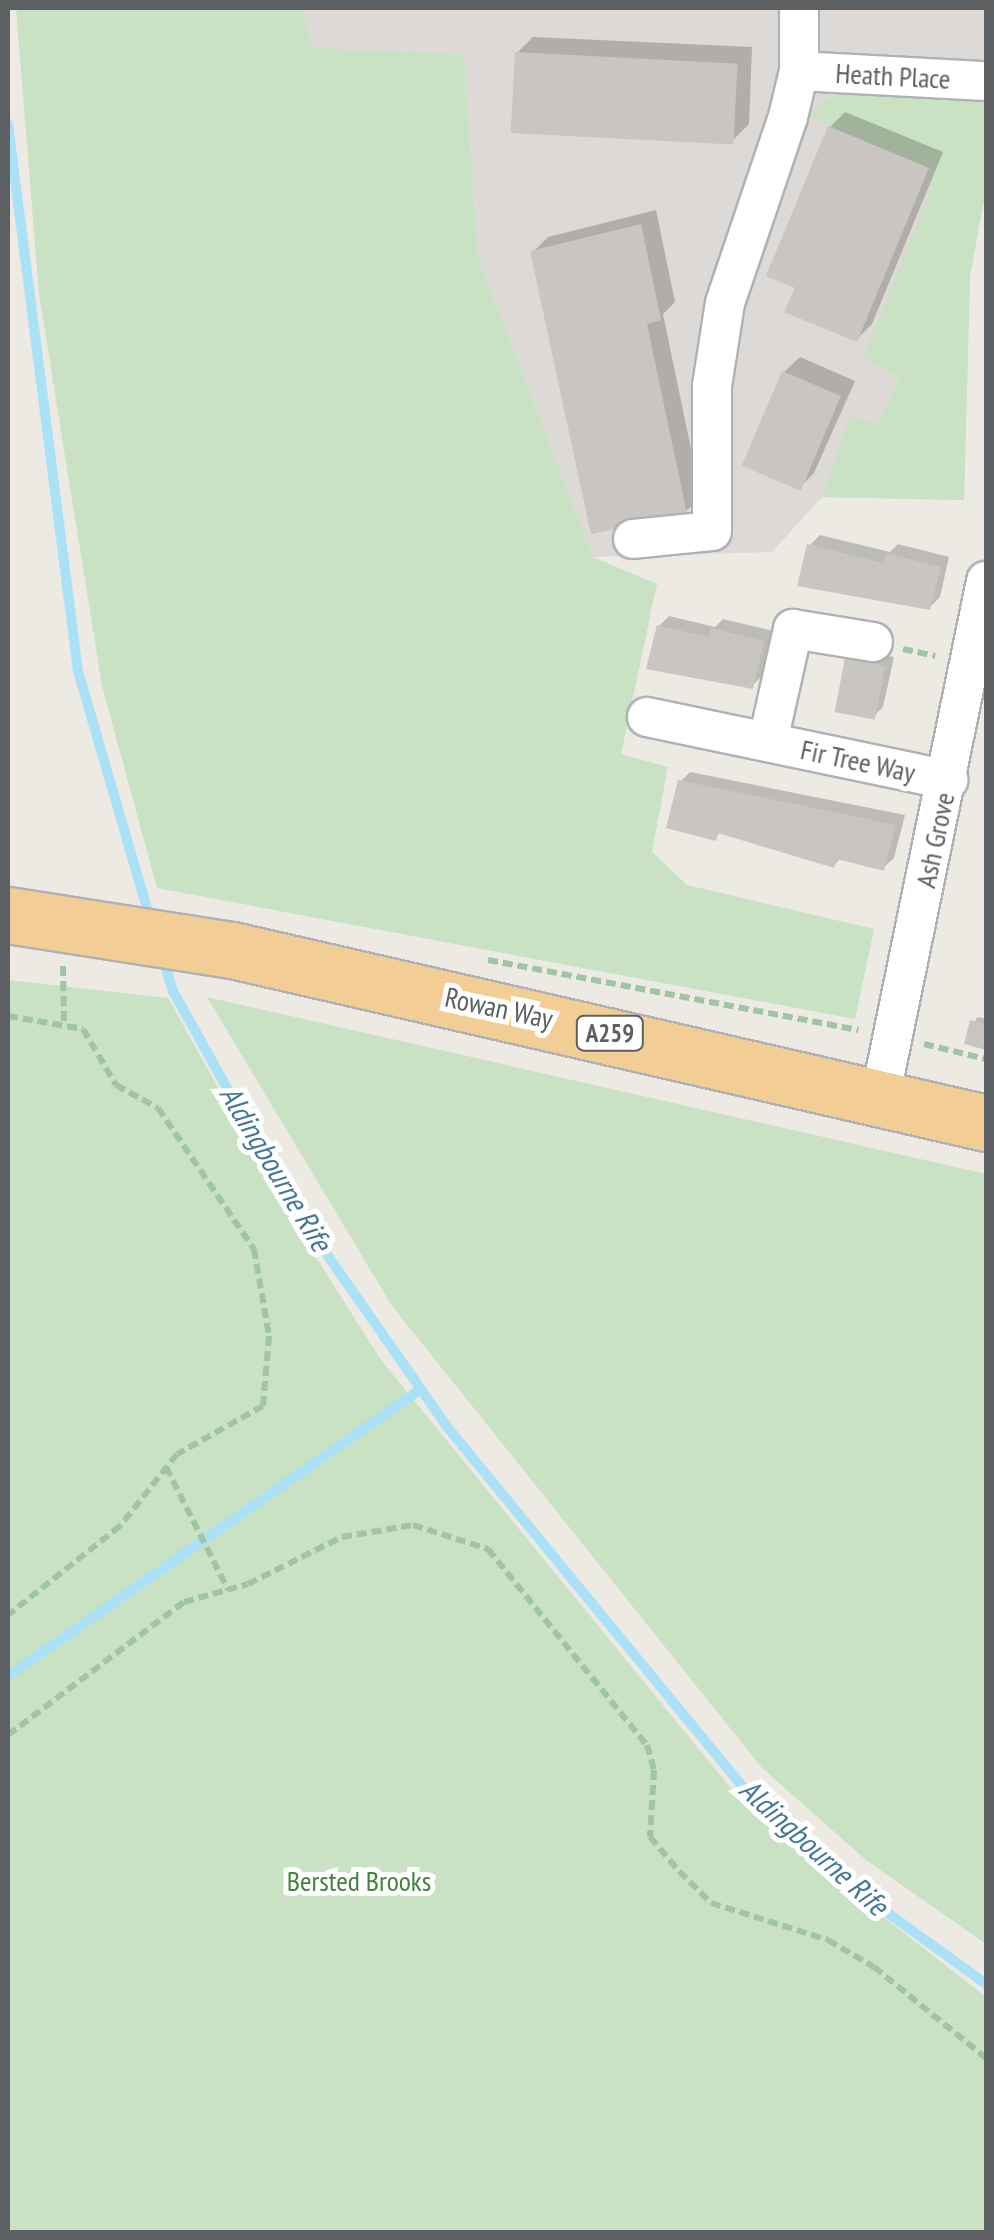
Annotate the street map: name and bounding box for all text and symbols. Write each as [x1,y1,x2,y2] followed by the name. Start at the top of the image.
[835,56,951,96] street label: Heath Place
[797,732,919,790] street label: Fir Tree Way
[909,789,961,891] street label: Ash Grove
[442,980,556,1036] street label: Rowan Way
[575,1013,645,1053] road number: A259
[212,1079,340,1257] water label: Aldingbourne Rife
[733,1771,895,1923] water label: Aldingbourne Rife
[287,1864,431,1898] park label: Bersted Brooks

